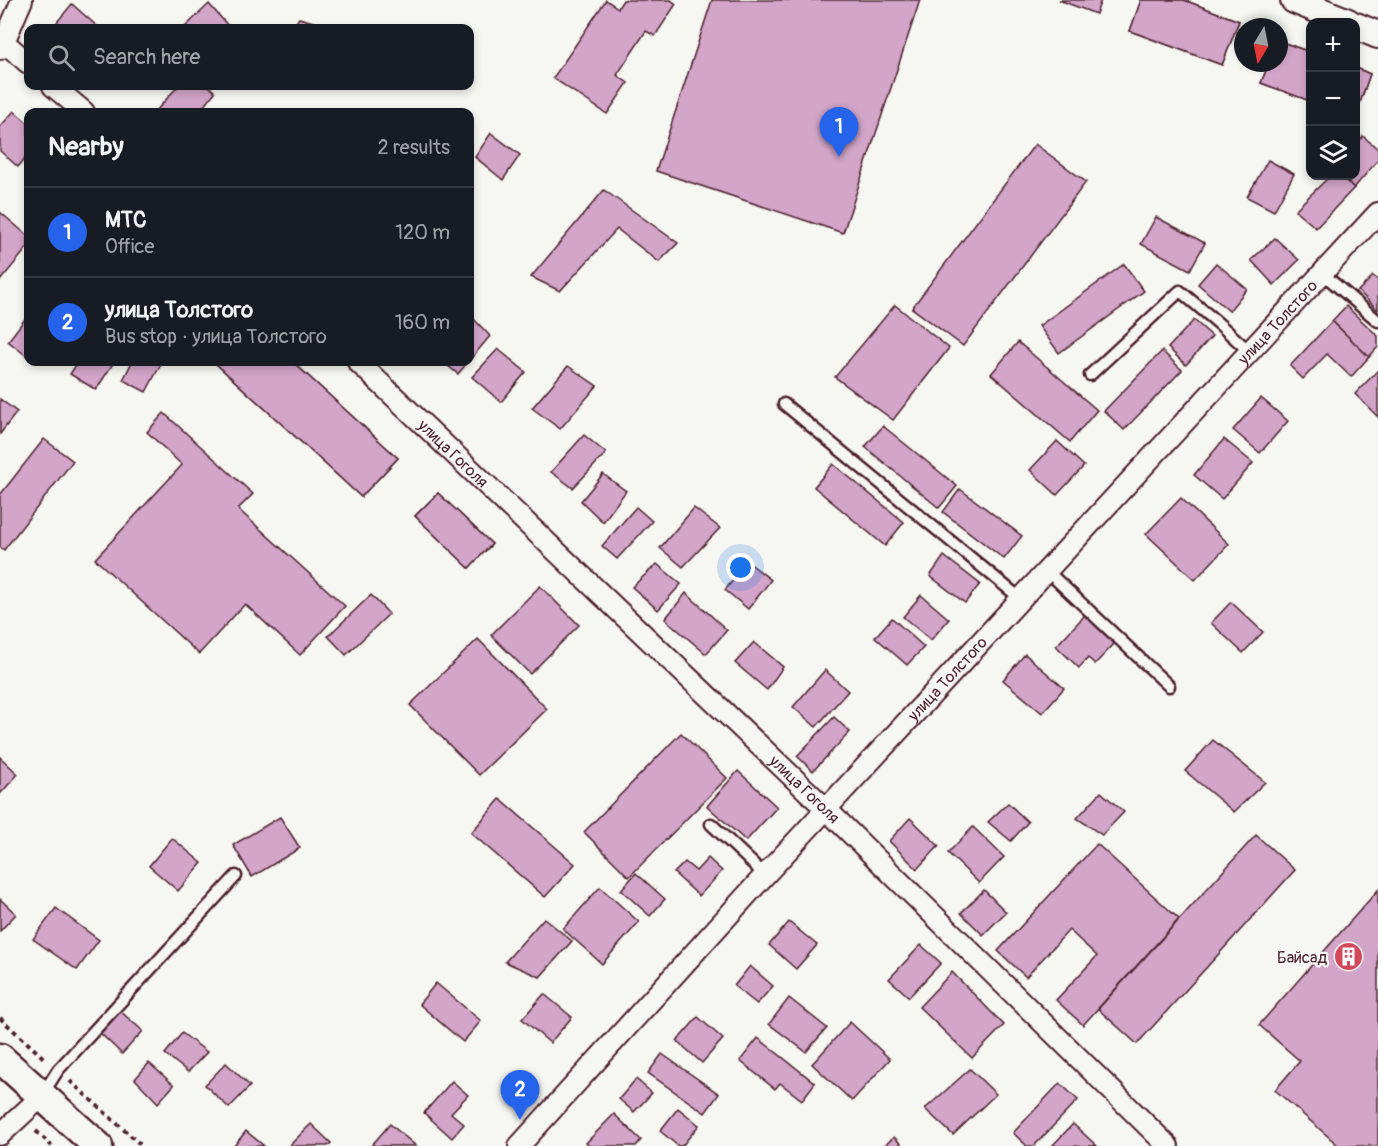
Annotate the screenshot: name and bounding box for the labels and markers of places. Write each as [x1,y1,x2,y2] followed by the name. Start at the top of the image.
[820,108,858,157] pin: 1
[1332,941,1364,973] building icon: Байсад
[1277,948,1327,968] place label: Байсад
[500,1070,540,1120] pin: 2

